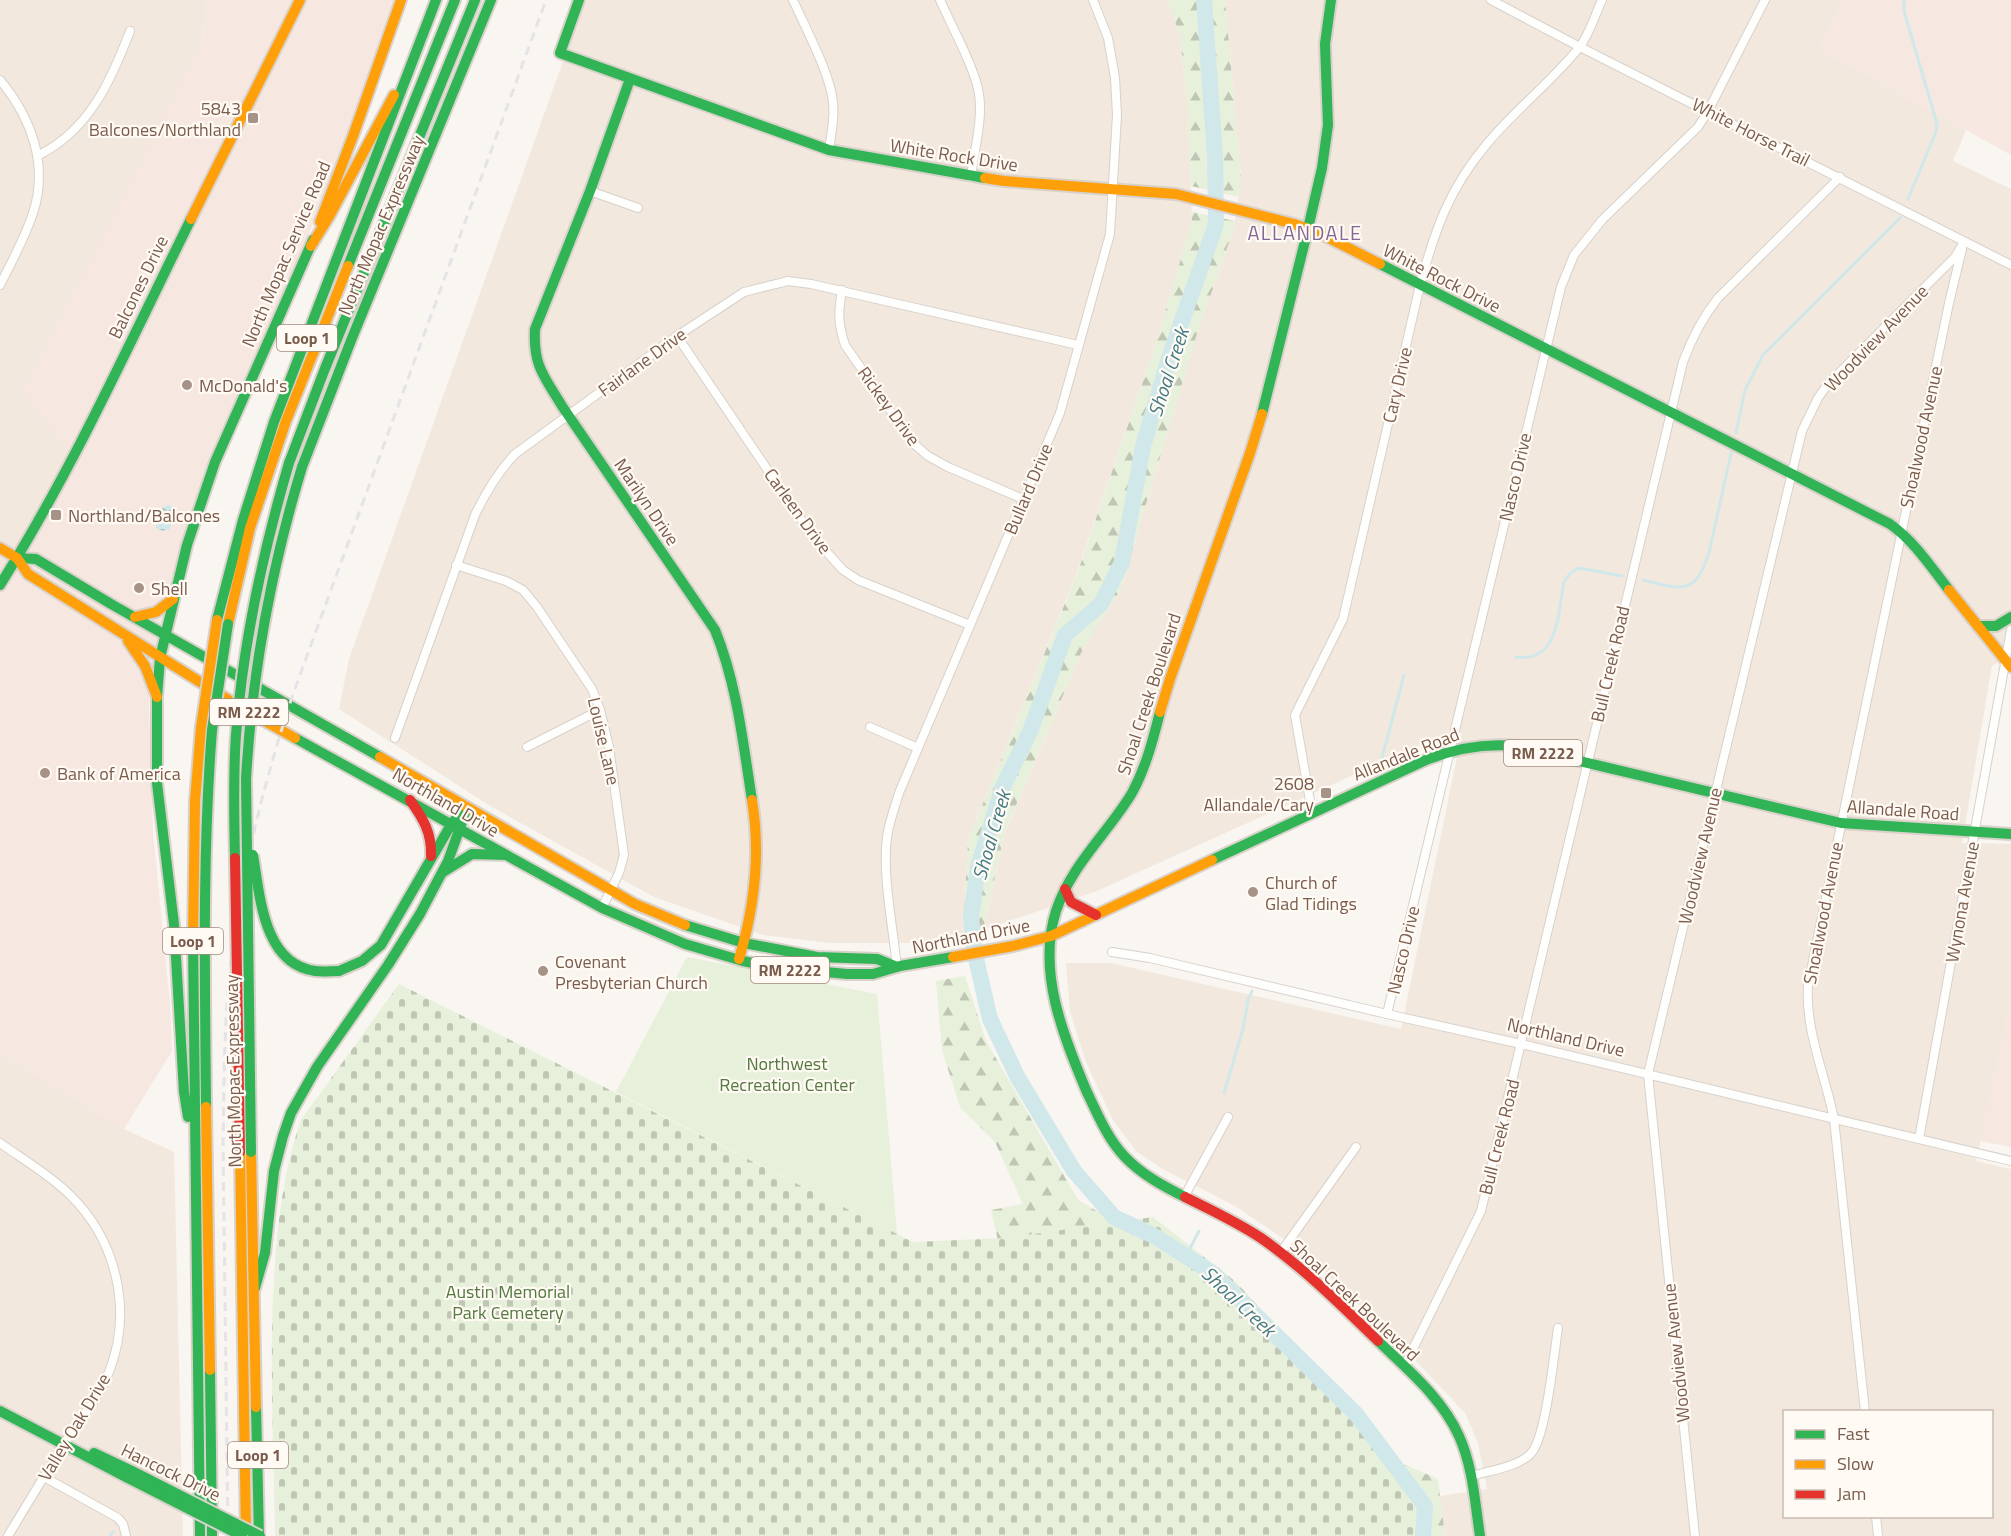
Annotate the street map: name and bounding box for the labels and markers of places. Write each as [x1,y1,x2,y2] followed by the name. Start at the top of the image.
[89,95,241,143] place label: 5843 Balcones/Northland
[246,111,260,125] marker: 5843 Balcones/Northland
[199,372,287,399] place label: McDonald's
[180,378,194,392] marker: McDonald's
[68,502,220,529] place label: Northland/Balcones
[49,508,63,522] marker: Northland/Balcones
[151,575,188,602] place label: Shell
[132,581,146,595] marker: Shell
[57,760,181,787] place label: Bank of America
[38,766,52,780] marker: Bank of America
[1203,770,1314,818] place label: 2608 Allandale/Cary
[1319,786,1333,800] marker: 2608 Allandale/Cary
[1265,869,1357,917] place label: Church of Glad Tidings
[1246,885,1260,899] marker: Church of Glad Tidings
[555,948,708,996] place label: Covenant Presbyterian Church
[536,964,550,978] marker: Covenant Presbyterian Church

